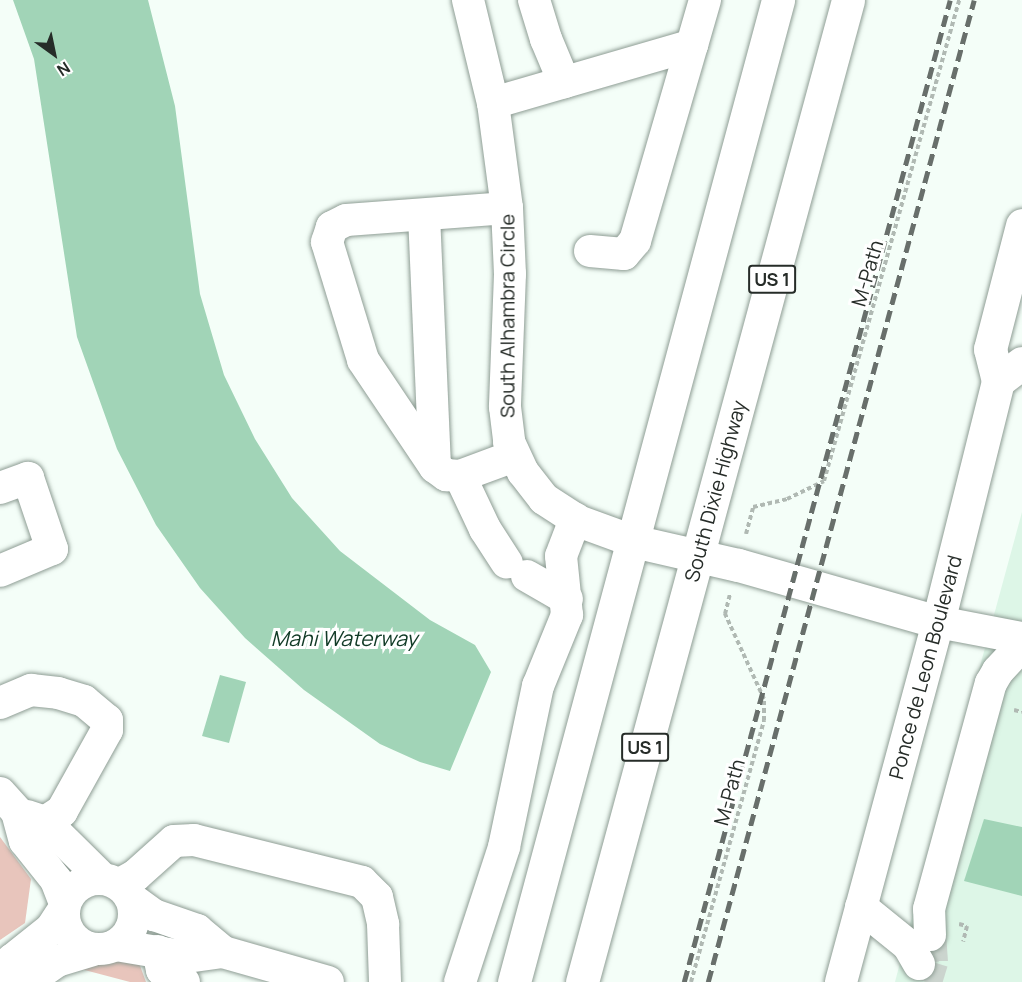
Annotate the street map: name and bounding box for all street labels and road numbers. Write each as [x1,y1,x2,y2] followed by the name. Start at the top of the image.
[495,214,519,418] street label: South Alhambra Circle
[846,237,888,309] street label: M-Path
[748,264,796,294] road number: US 1
[679,398,751,584] street label: South Dixie Highway
[884,552,966,782] street label: Ponce de Leon Boulevard
[621,732,669,762] road number: US 1
[709,756,749,828] street label: M-Path

